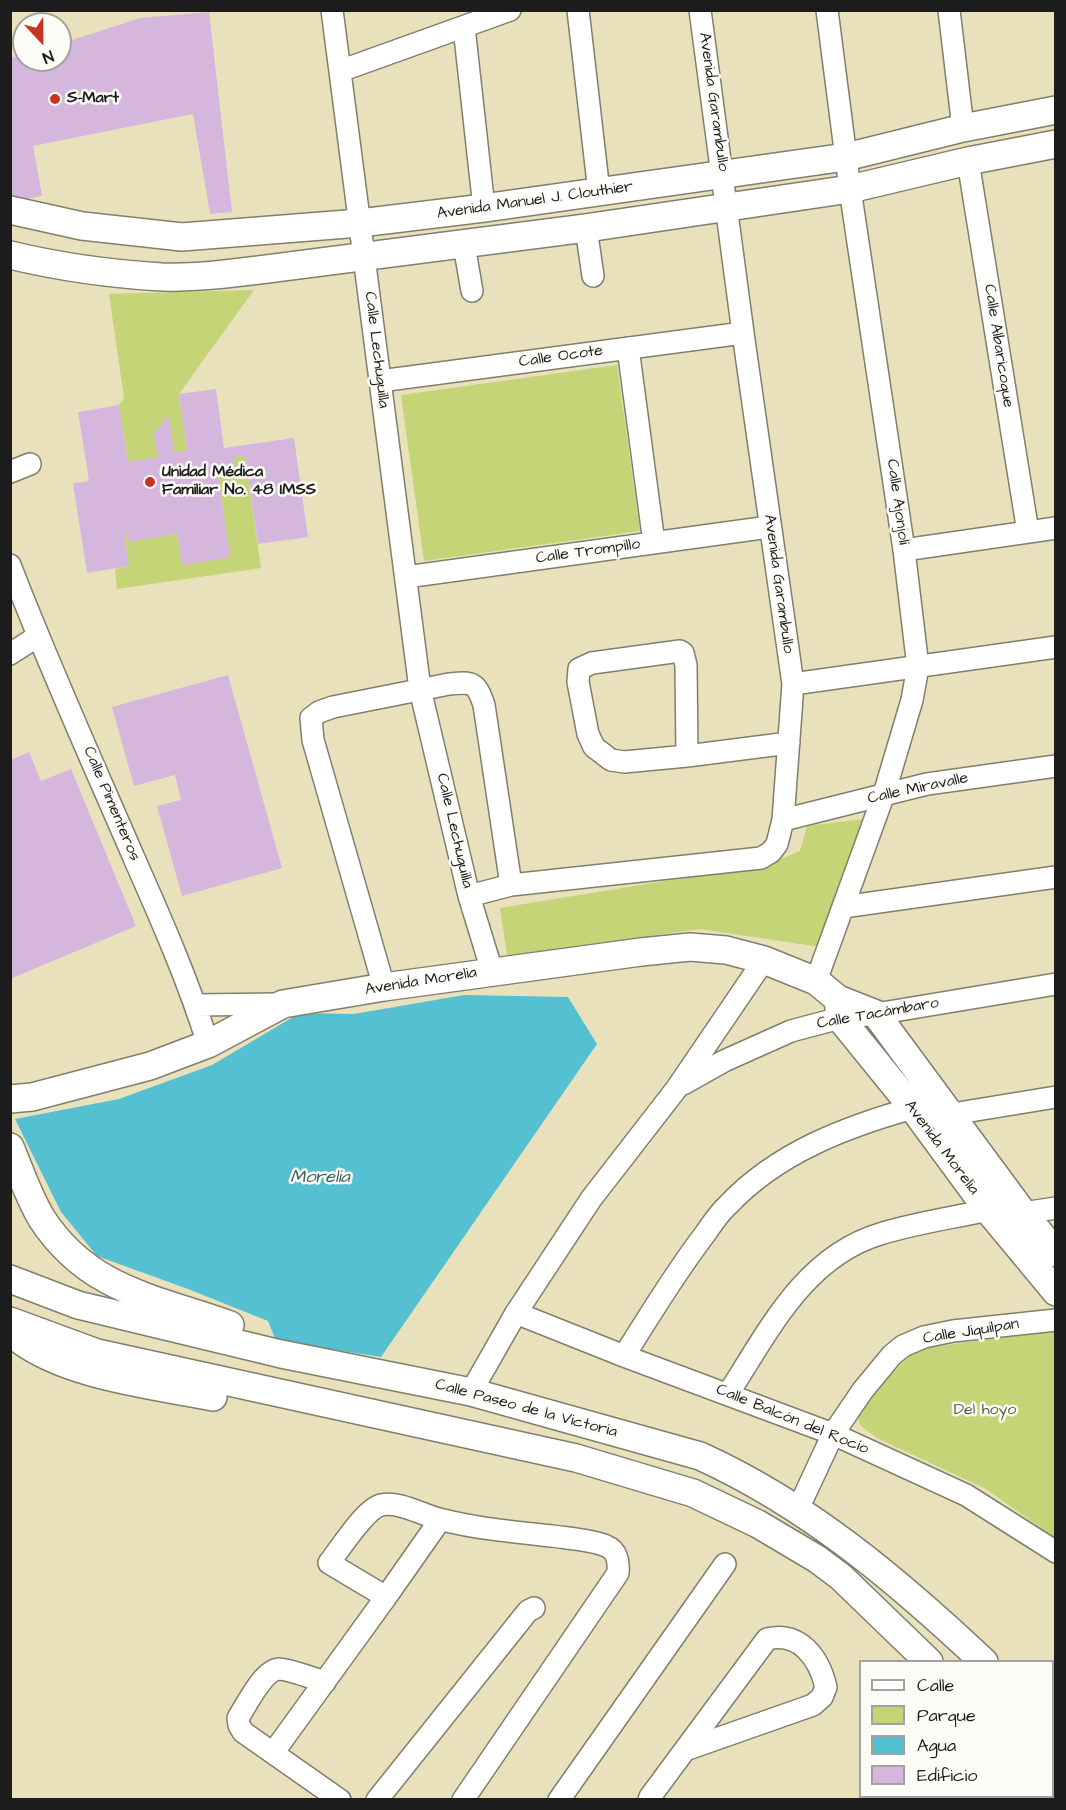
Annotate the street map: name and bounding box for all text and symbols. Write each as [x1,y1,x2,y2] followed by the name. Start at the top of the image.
[12,12,72,72] north arrow
[694,31,732,173] street label: Avenida Garambullo
[39,45,57,69] text: N
[67,89,119,109] place label: S-Mart
[48,92,62,106] marker: S-Mart
[436,178,634,224] street label: Avenida Manuel J. Clouthier
[979,283,1017,409] street label: Calle Albaricoque
[359,291,393,409] street label: Calle Lechuguilla
[518,342,604,372] street label: Calle Ocote
[881,458,913,546] street label: Calle Ajonjolí
[162,463,316,501] place label: Unidad Médica Familiar No. 48 IMSS
[143,475,157,489] marker: Unidad Médica Familiar No. 48 IMSS
[759,513,797,655] street label: Avenida Garambullo
[535,535,641,569] street label: Calle Trompillo
[78,744,144,864] street label: Calle Pimenteros
[866,769,970,809] street label: Calle Miravalle
[431,772,477,890] street label: Calle Lechuguilla
[364,964,478,1000] street label: Avenida Morelia
[816,994,940,1034] street label: Calle Tacámbaro
[899,1097,983,1199] street label: Avenida Morelia
[290,1167,350,1189] water label: Morelia
[922,1315,1020,1349] street label: Calle Jiquilpan
[433,1375,619,1443] street label: Calle Paseo de la Victoria
[713,1381,871,1459] street label: Calle Balcón del Rocío
[954,1401,1016,1421] park label: Del hoyo
[859,1660,1054,1798] legend
[917,1673,954,1698] text: Calle
[917,1703,976,1728] text: Parque
[917,1733,956,1758] text: Agua
[917,1763,977,1788] text: Edificio

